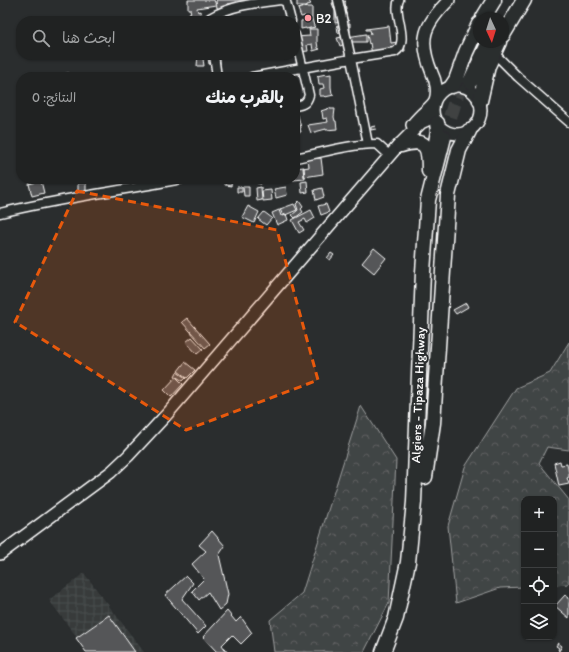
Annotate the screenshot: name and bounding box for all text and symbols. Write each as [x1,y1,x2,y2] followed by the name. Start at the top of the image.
[316,11,331,26] place label: B2
[473,12,509,48] north arrow
[303,13,313,23] marker: B2
[16,16,300,60] search box
[30,27,52,49] icon: search
[62,29,116,47] text: ابحث هنا
[206,87,284,107] text: بالقرب منك
[32,90,76,105] text: النتائج: 0
[408,327,428,463] street label: Algiers - Tipaza Highway
[521,496,557,640] map controls
[521,496,557,532] button: +
[521,532,557,568] button: −
[521,568,557,604] button: locate
[521,604,557,640] button: layers

